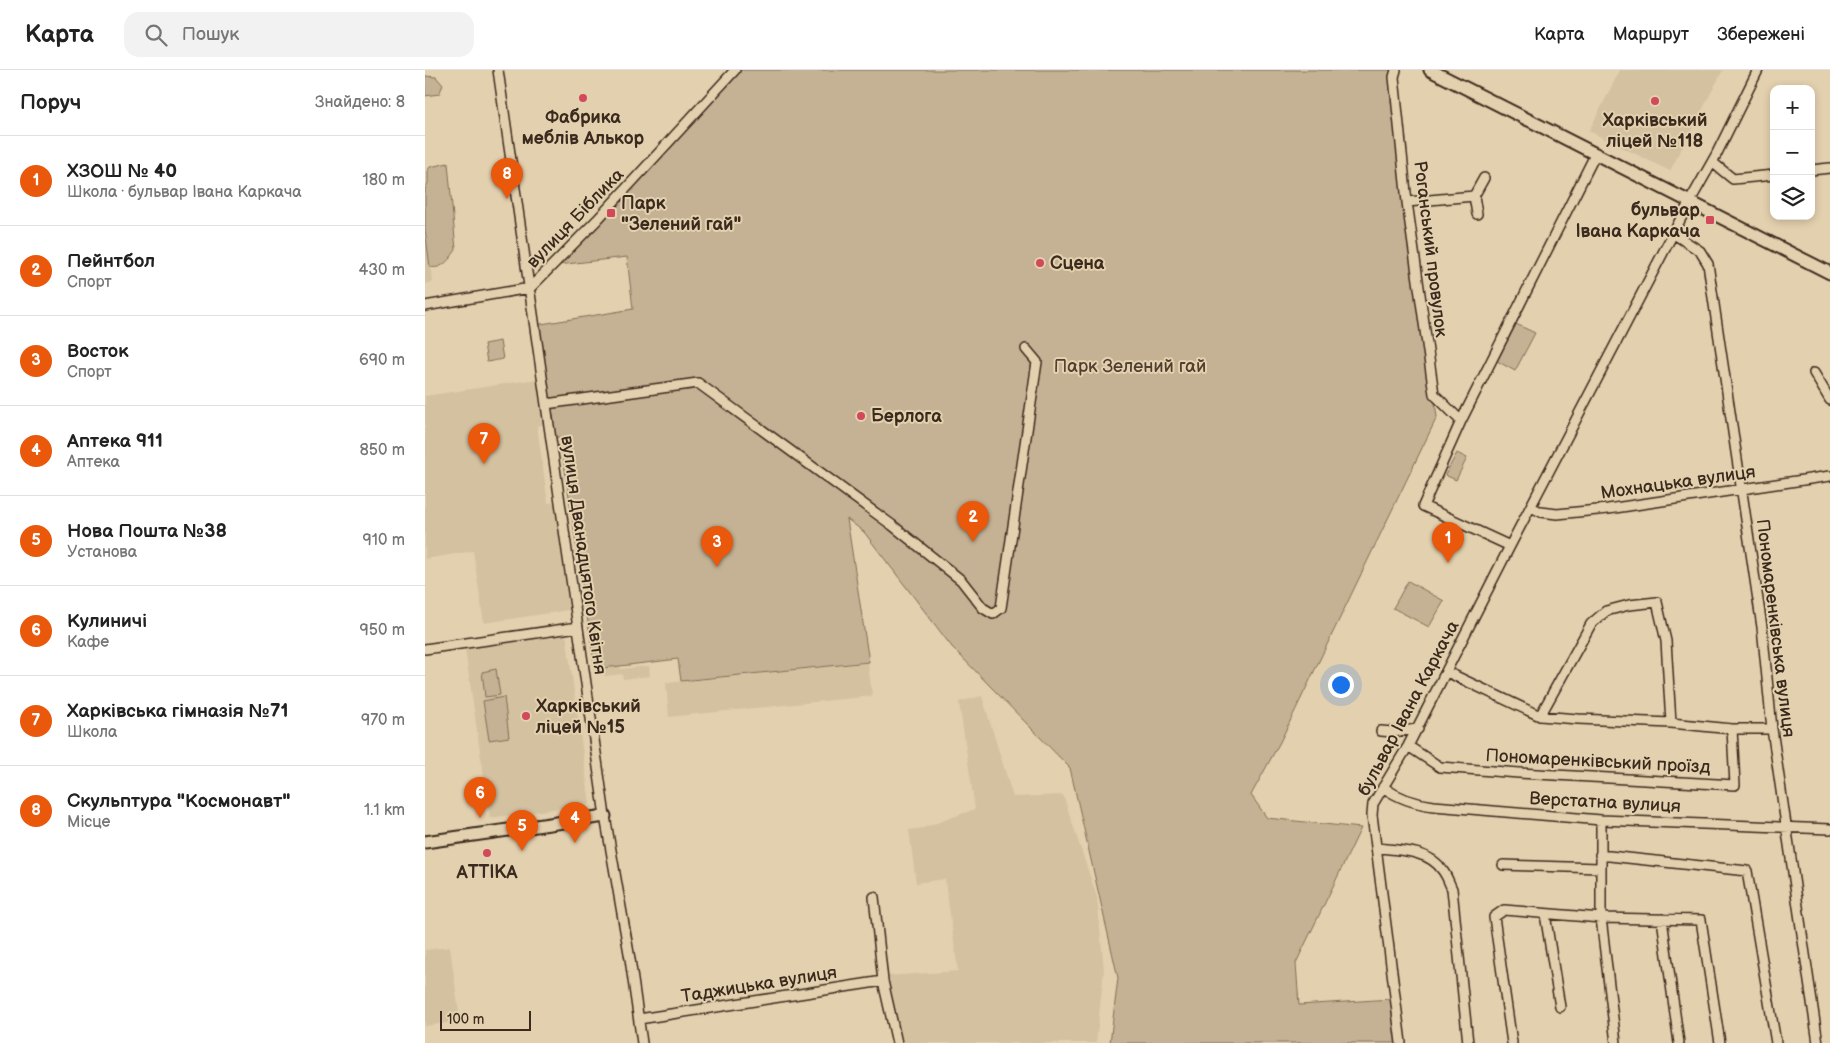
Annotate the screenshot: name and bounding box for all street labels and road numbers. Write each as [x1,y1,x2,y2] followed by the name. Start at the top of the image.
[1409,160,1452,339] street label: Роганський провулок
[523,164,628,273] street label: вулиця Біблика
[556,434,611,676] street label: вулиця Дванадцятого Квітня
[1599,461,1757,504] street label: Мохнацька вулиця
[1752,518,1799,738] street label: Пономаренківська вулиця
[1353,617,1464,799] street label: бульвар Івана Каркача
[1485,745,1711,778] street label: Пономаренківський проїзд
[1529,788,1681,817] street label: Верстатна вулиця
[680,962,838,1007] street label: Таджицька вулиця

